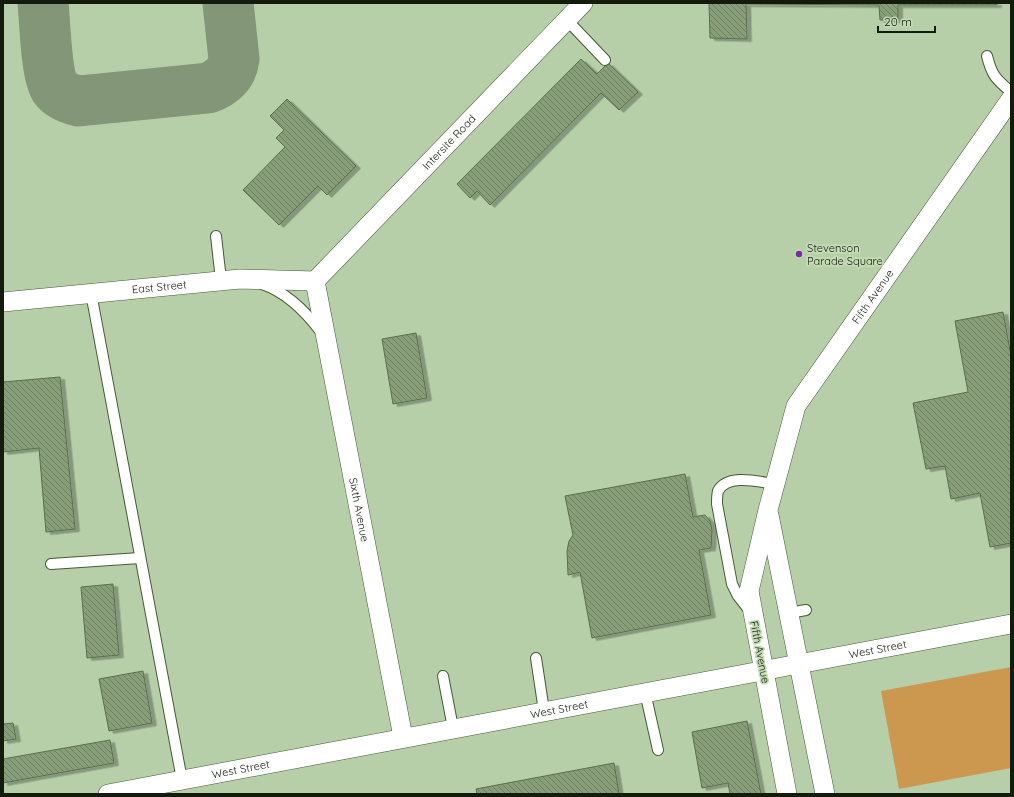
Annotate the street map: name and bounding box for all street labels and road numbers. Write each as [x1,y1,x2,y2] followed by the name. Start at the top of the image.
[419,112,479,172] street label: Intersite Road
[849,267,896,327] street label: Fifth Avenue
[131,277,188,296] street label: East Street
[346,477,372,543] street label: Sixth Avenue
[747,620,773,684] street label: Fifth Avenue
[847,637,908,661] street label: West Street
[529,697,589,721] street label: West Street
[211,757,271,781] street label: West Street

